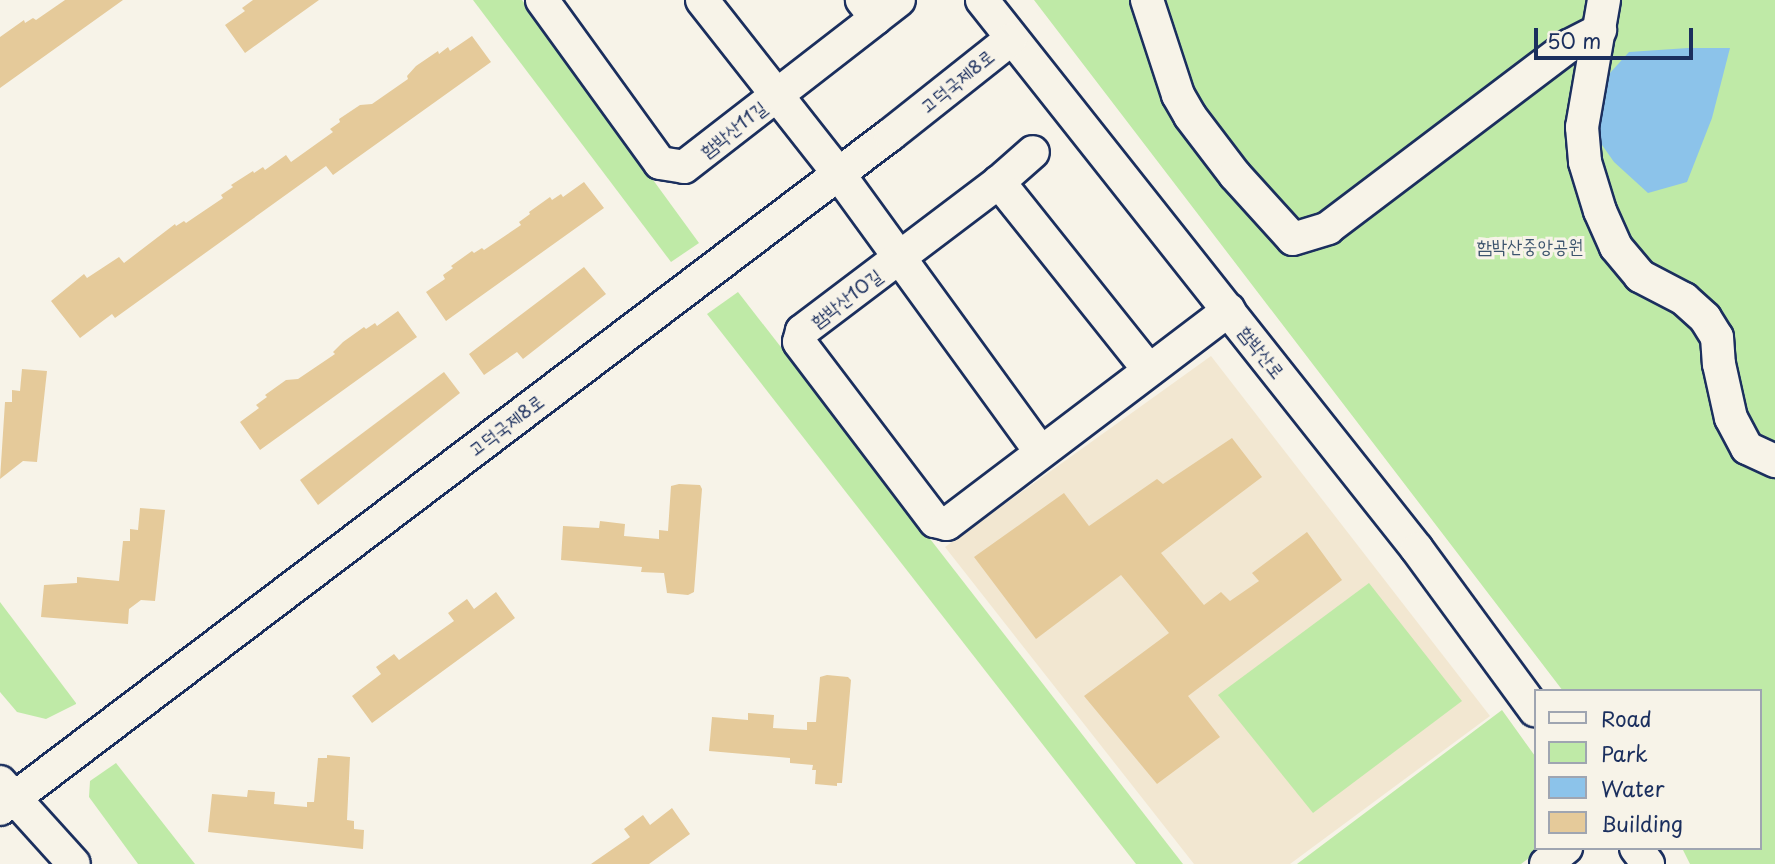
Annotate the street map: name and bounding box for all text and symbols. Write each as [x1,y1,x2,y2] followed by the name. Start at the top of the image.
[1537,14,1696,58] scale bar
[1547,24,1601,56] text: 50 m
[916,44,998,118] street label: 고덕국제8로
[695,96,771,162] street label: 함박산11길
[1476,235,1584,257] park label: 함박산중앙공원
[806,264,886,332] street label: 함박산10길
[1234,321,1290,383] street label: 함박산로
[464,389,548,461] street label: 고덕국제8로
[1534,689,1761,850] legend
[1601,702,1652,734] text: Road
[1601,737,1648,769] text: Park
[1601,772,1664,804] text: Water
[1601,807,1683,839] text: Building

